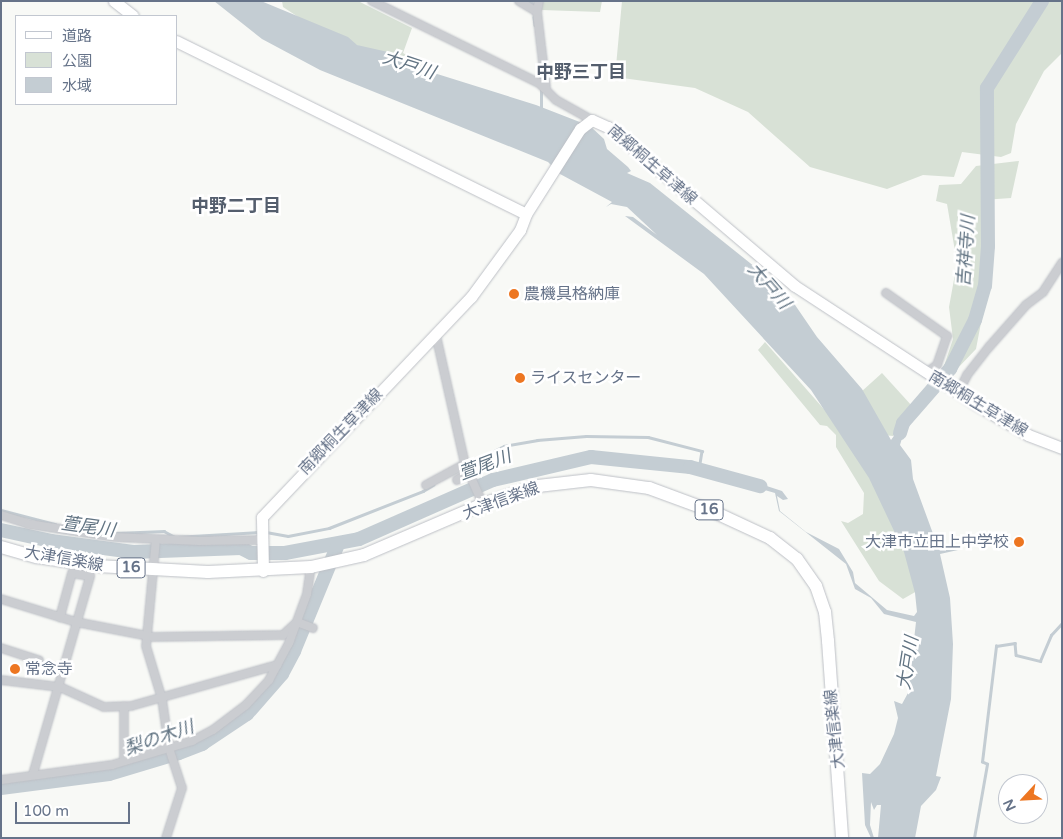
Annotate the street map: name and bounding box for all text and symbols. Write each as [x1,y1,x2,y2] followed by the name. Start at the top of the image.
[15,15,178,105] legend
[62,27,92,45] text: 道路
[380,46,438,84] water label: 大戸川
[62,52,92,70] text: 公園
[536,61,626,83] district label: 中野三丁目
[62,77,92,95] text: 水域
[603,121,701,209] street label: 南郷桐生草津線
[191,195,281,217] district label: 中野二丁目
[953,214,979,288] water label: 吉祥寺川
[743,259,795,313] water label: 大戸川
[524,284,620,304] place label: 農機具格納庫
[508,288,520,300] marker: 農機具格納庫
[925,367,1031,441] street label: 南郷桐生草津線
[530,368,642,388] place label: ライスセンター
[514,372,526,384] marker: ライスセンター
[295,385,387,479] street label: 南郷桐生草津線
[456,445,514,485] water label: 萱尾川
[460,478,542,524] street label: 大津信楽線
[694,498,724,522] road number: 16
[60,513,116,541] water label: 萱尾川
[865,532,1009,552] place label: 大津市立田上中学校
[1013,536,1025,548] marker: 大津市立田上中学校
[23,543,105,575] street label: 大津信楽線
[116,556,146,580] road number: 16
[893,635,923,691] water label: 大戸川
[25,659,73,679] place label: 常念寺
[9,663,21,675] marker: 常念寺
[821,688,849,770] street label: 大津信楽線
[121,716,197,760] water label: 梨の木川
[998,774,1048,824] north arrow
[18,792,132,824] scale bar
[1000,796,1020,814] text: N
[23,802,69,820] text: 100 m

